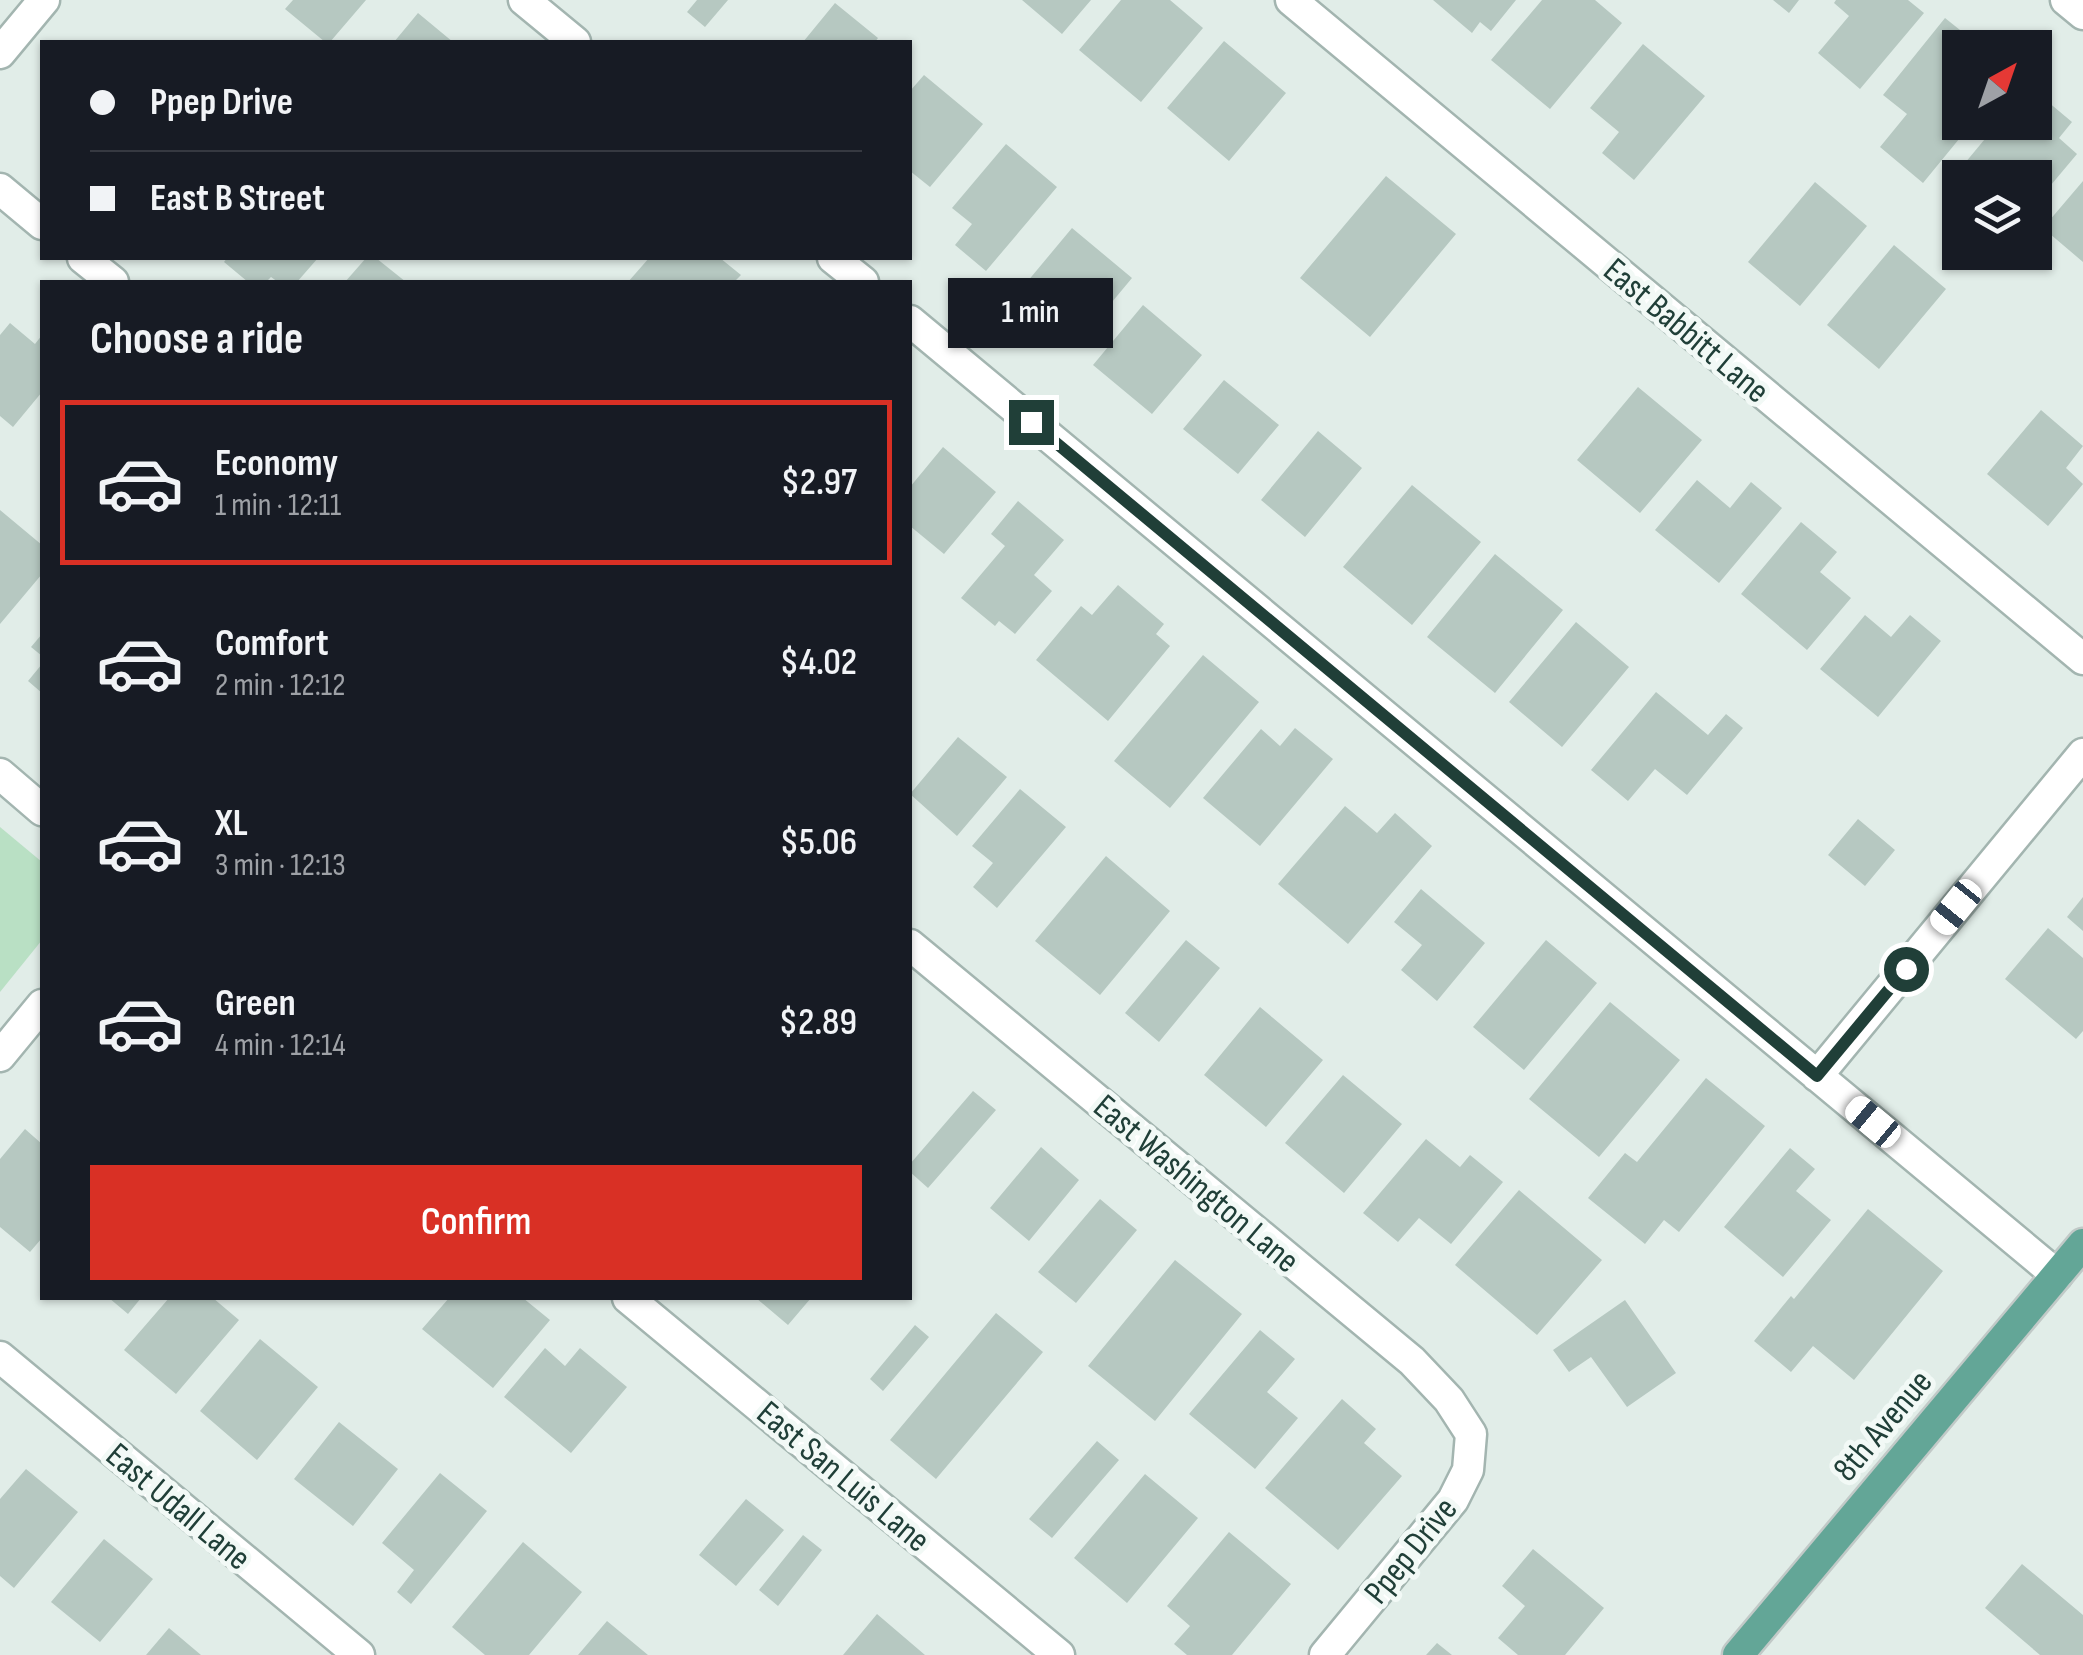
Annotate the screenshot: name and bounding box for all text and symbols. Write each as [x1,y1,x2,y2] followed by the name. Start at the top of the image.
[1942,30,2052,140] north arrow
[1942,30,2052,270] map controls
[150,80,293,125] text: Ppep Drive
[1942,160,2052,270] button: layers
[150,176,325,221] text: East B Street
[1594,249,1778,413] street label: East Babbitt Lane
[948,277,1114,347] callout: 1 min
[1001,293,1060,332] text: 1 min
[90,312,303,367] text: Choose a ride
[1009,400,1054,445] route end
[95,438,185,528] icon: car
[215,441,338,486] text: Economy
[781,460,857,505] text: $2.97
[215,486,341,525] text: 1 min · 12:11
[95,618,185,708] icon: car
[215,621,329,666] text: Comfort
[780,640,857,685] text: $4.02
[215,666,346,705] text: 2 min · 12:12
[95,798,185,888] icon: car
[215,801,248,846] text: XL
[780,820,857,865] text: $5.06
[215,846,346,885] text: 3 min · 12:13
[1925,874,1987,940] car
[1884,947,1929,992] route start
[95,978,185,1068] icon: car
[215,981,296,1026] text: Green
[779,1000,857,1045] text: $2.89
[215,1026,346,1065] text: 4 min · 12:14
[1084,1086,1308,1283] street label: East Washington Lane
[1840,1091,1906,1153] car
[90,1165,862,1280] button: Confirm
[1824,1362,1942,1490] street label: 8th Avenue
[748,1392,938,1562] street label: East San Luis Lane
[97,1434,259,1580] street label: East Udall Lane
[1355,1489,1467,1613] street label: Ppep Drive

